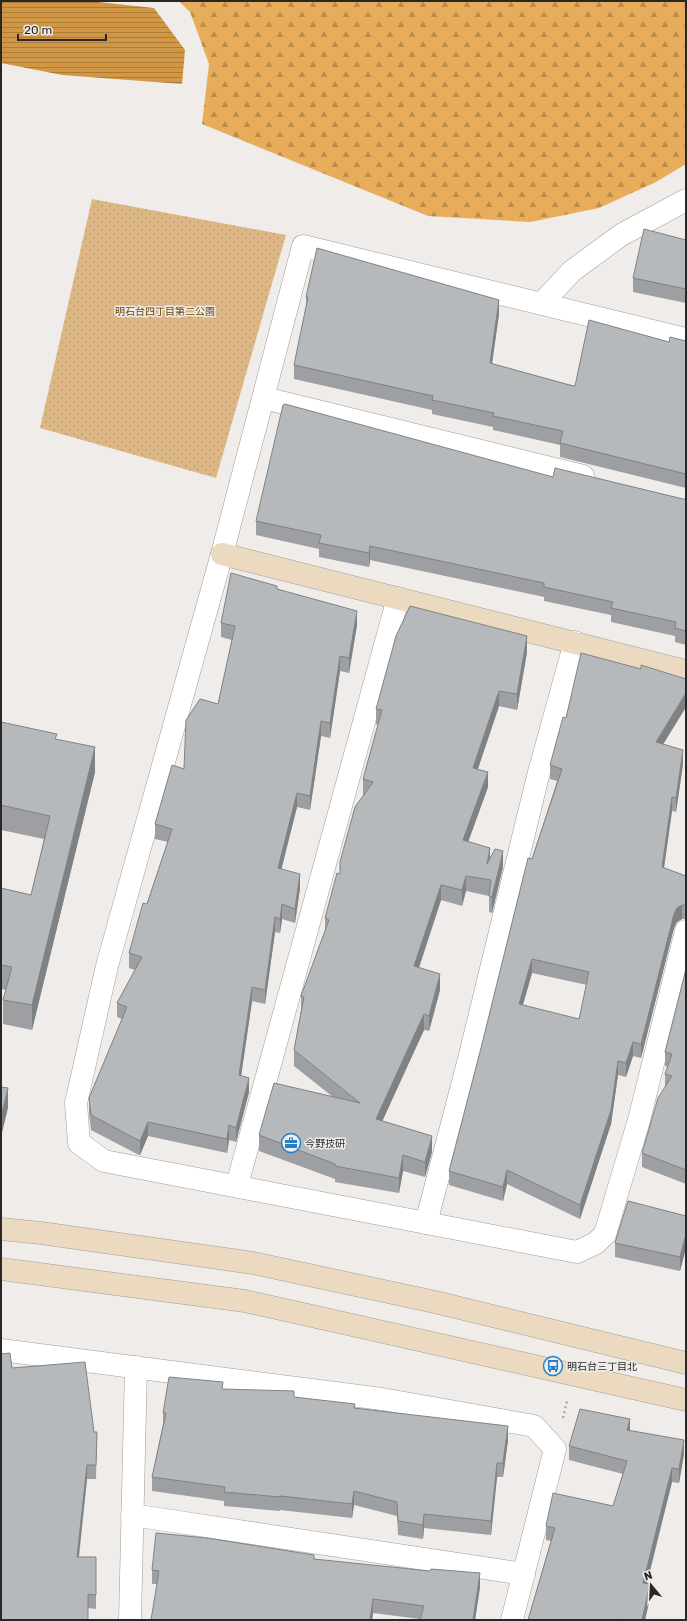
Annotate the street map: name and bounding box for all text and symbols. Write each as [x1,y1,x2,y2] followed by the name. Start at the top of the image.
[18,16,106,42] scale bar
[24,23,52,37] text: 20 m
[115,306,215,318] park label: 明石台四丁目第二公園
[280,1132,302,1154] office icon: 今野技研
[305,1138,345,1150] place label: 今野技研
[542,1355,564,1377] bus stop icon: 明石台三丁目北
[567,1361,637,1373] place label: 明石台三丁目北
[631,1565,671,1605] north arrow
[642,1569,654,1583] text: N

